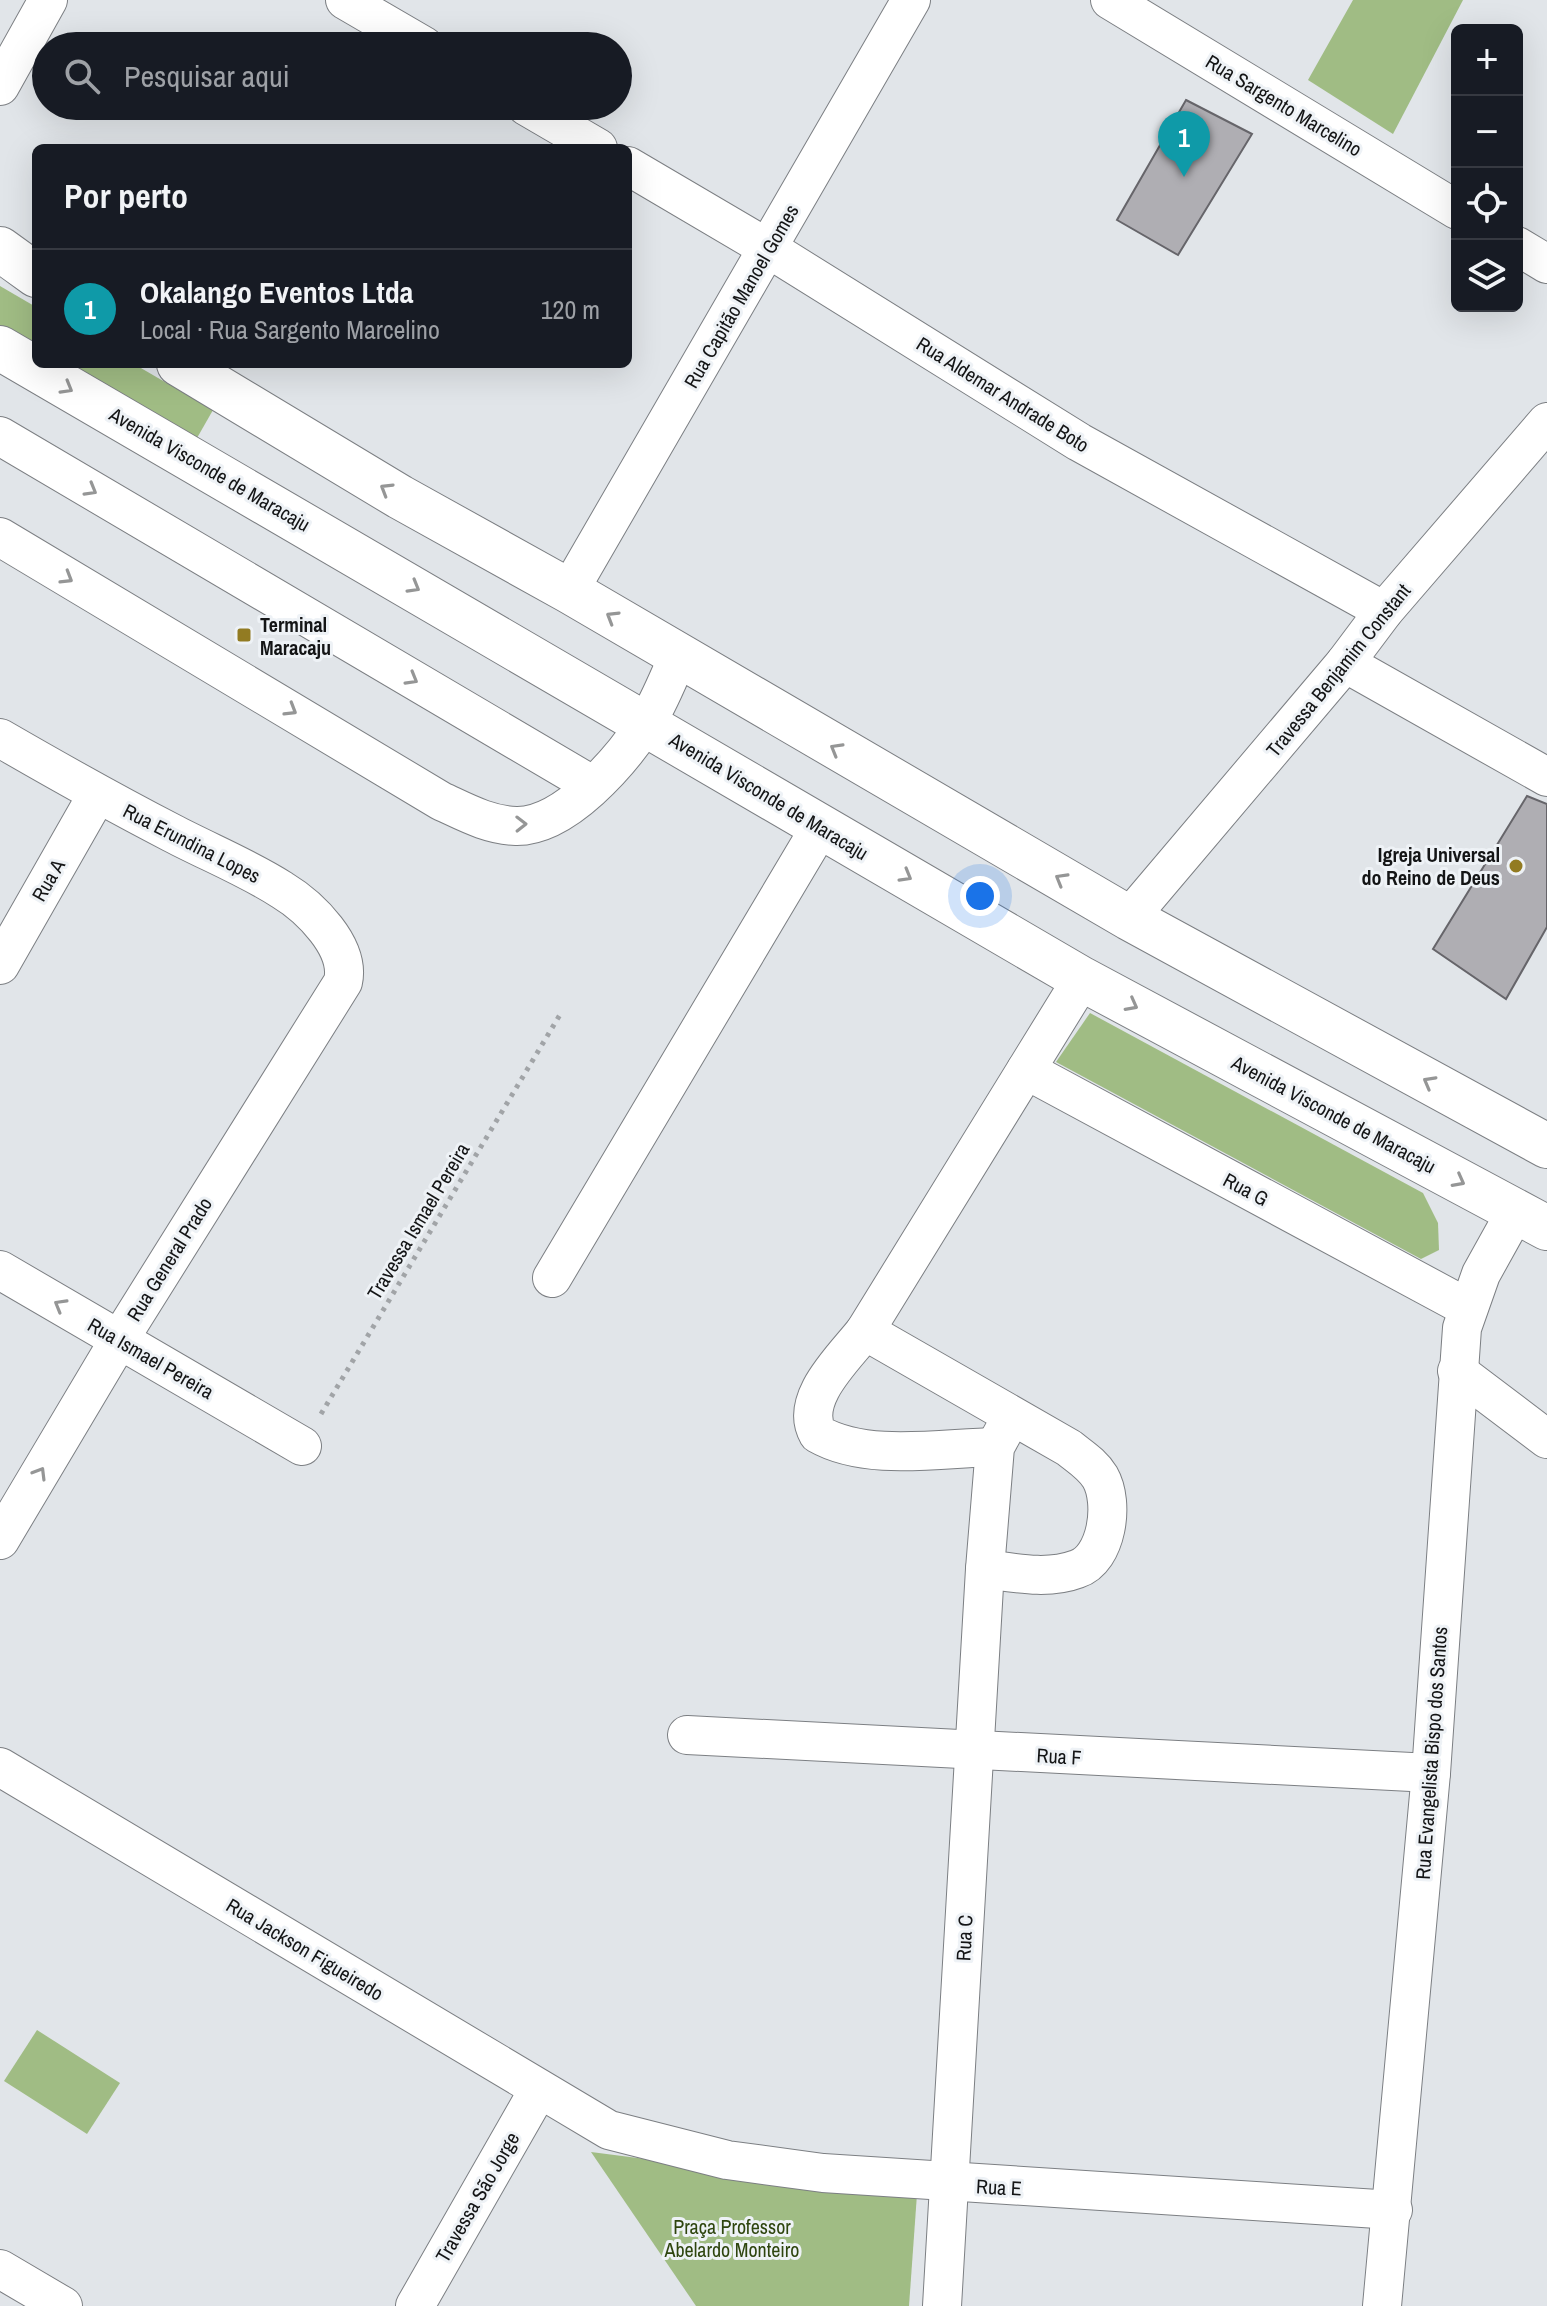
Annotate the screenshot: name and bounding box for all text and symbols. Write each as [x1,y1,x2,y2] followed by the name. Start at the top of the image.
[1451,24,1523,312] map controls
[1451,24,1523,96] button: +
[32,32,632,120] search box
[1201,48,1367,162] street label: Rua Sargento Marcelino
[60,54,104,98] icon: search
[124,56,289,96] text: Pesquisar aqui
[1451,96,1523,168] button: −
[1158,111,1210,177] pin: 1
[1451,168,1523,240] button: locate
[64,173,188,219] text: Por perto
[677,199,805,393] street label: Rua Capitão Manoel Gomes
[1451,240,1523,312] button: layers
[140,272,413,312] text: Okalango Eventos Ltda
[84,292,96,327] text: 1
[541,292,600,327] text: 120 m
[140,312,440,347] text: Local · Rua Sargento Marcelino
[912,330,1094,458] street label: Rua Aldemar Andrade Boto
[59,378,73,394] one-way arrow
[104,400,315,538] street label: Avenida Visconde de Maracaju
[82,480,97,496] one-way arrow
[380,483,395,499] one-way arrow
[58,568,73,584] one-way arrow
[405,577,420,593] one-way arrow
[1260,577,1417,762] street label: Travessa Benjamim Constant
[260,611,331,661] place label: Terminal Maracaju
[606,611,621,627] one-way arrow
[235,626,253,644] marker: Terminal Maracaju
[403,669,418,685] one-way arrow
[282,700,297,716] one-way arrow
[664,725,873,866] street label: Avenida Visconde de Maracaju
[830,743,845,759] one-way arrow
[119,797,265,889] street label: Rua Erundina Lopes
[515,815,527,833] one-way arrow
[1361,841,1500,891] place label: Igreja Universal do Reino de Deus
[25,854,71,906] street label: Rua A
[1507,857,1525,875] marker: Igreja Universal do Reino de Deus
[897,866,912,882] one-way arrow
[1055,873,1070,889] one-way arrow
[960,876,1000,916] your location
[1123,996,1138,1011] one-way arrow
[1226,1048,1441,1179] street label: Avenida Visconde de Maracaju
[1423,1076,1438,1091] one-way arrow
[361,1138,475,1304] street label: Travessa Ismael Pereira
[1219,1166,1273,1212] street label: Rua G
[1451,1171,1465,1187] one-way arrow
[120,1192,218,1326] street label: Rua General Prado
[54,1299,69,1315] one-way arrow
[83,1311,219,1405] street label: Rua Ismael Pereira
[30,1467,46,1482] one-way arrow
[1409,1626,1453,1880] street label: Rua Evangelista Bispo dos Santos
[1036,1741,1082,1771] street label: Rua F
[221,1891,389,2007] street label: Rua Jackson Figueiredo
[949,1914,979,1962] street label: Rua C
[429,2127,525,2267] street label: Travessa São Jorge
[976,2172,1022,2202] street label: Rua E
[664,2213,799,2263] park label: Praça Professor Abelardo Monteiro

